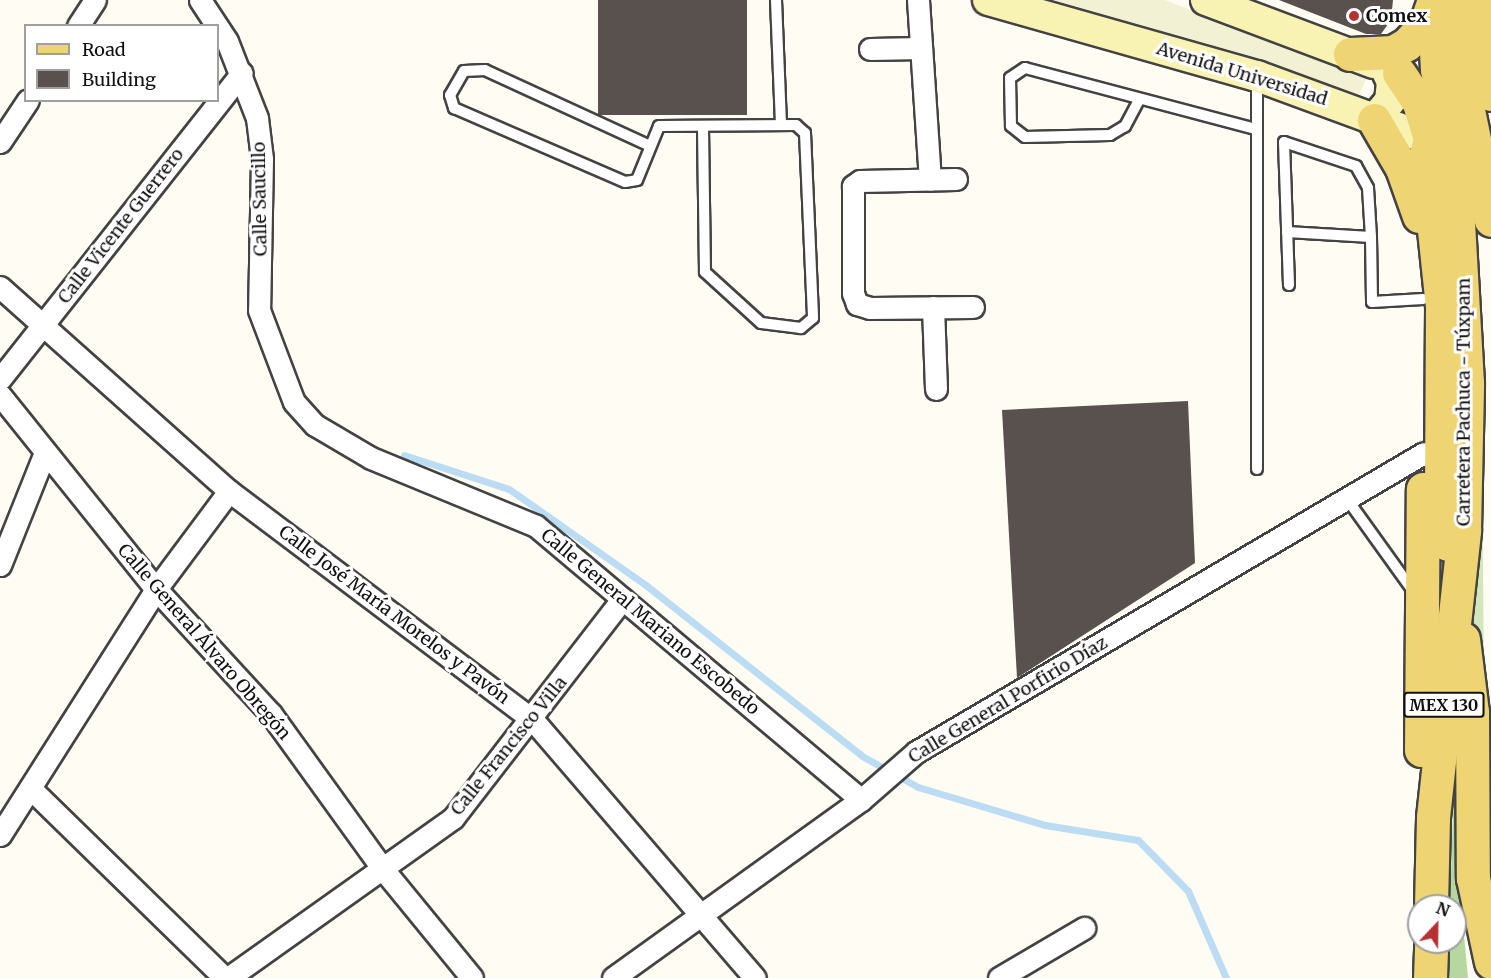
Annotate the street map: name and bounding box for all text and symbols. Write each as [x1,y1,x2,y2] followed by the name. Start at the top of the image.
[1366,5,1427,27] place label: Comex
[1347,9,1361,23] marker: Comex
[24,24,219,102] legend
[82,38,126,61] text: Road
[1154,38,1330,110] street label: Avenida Universidad
[82,68,156,91] text: Building
[248,142,272,256] street label: Calle Saucillo
[54,144,188,308] street label: Calle Vicente Guerrero
[1453,278,1475,526] street label: Carretera Pachuca - Túxpam
[274,521,514,709] street label: Calle José María Morelos y Pavón
[536,524,764,720] street label: Calle General Mariano Escobedo
[113,540,295,744] street label: Calle General Álvaro Obregón
[905,632,1111,768] street label: Calle General Porfirio Díaz
[446,672,572,820] street label: Calle Francisco Villa
[1404,692,1484,718] road number: MEX 130
[1407,894,1467,954] north arrow
[1433,898,1453,921] text: N

